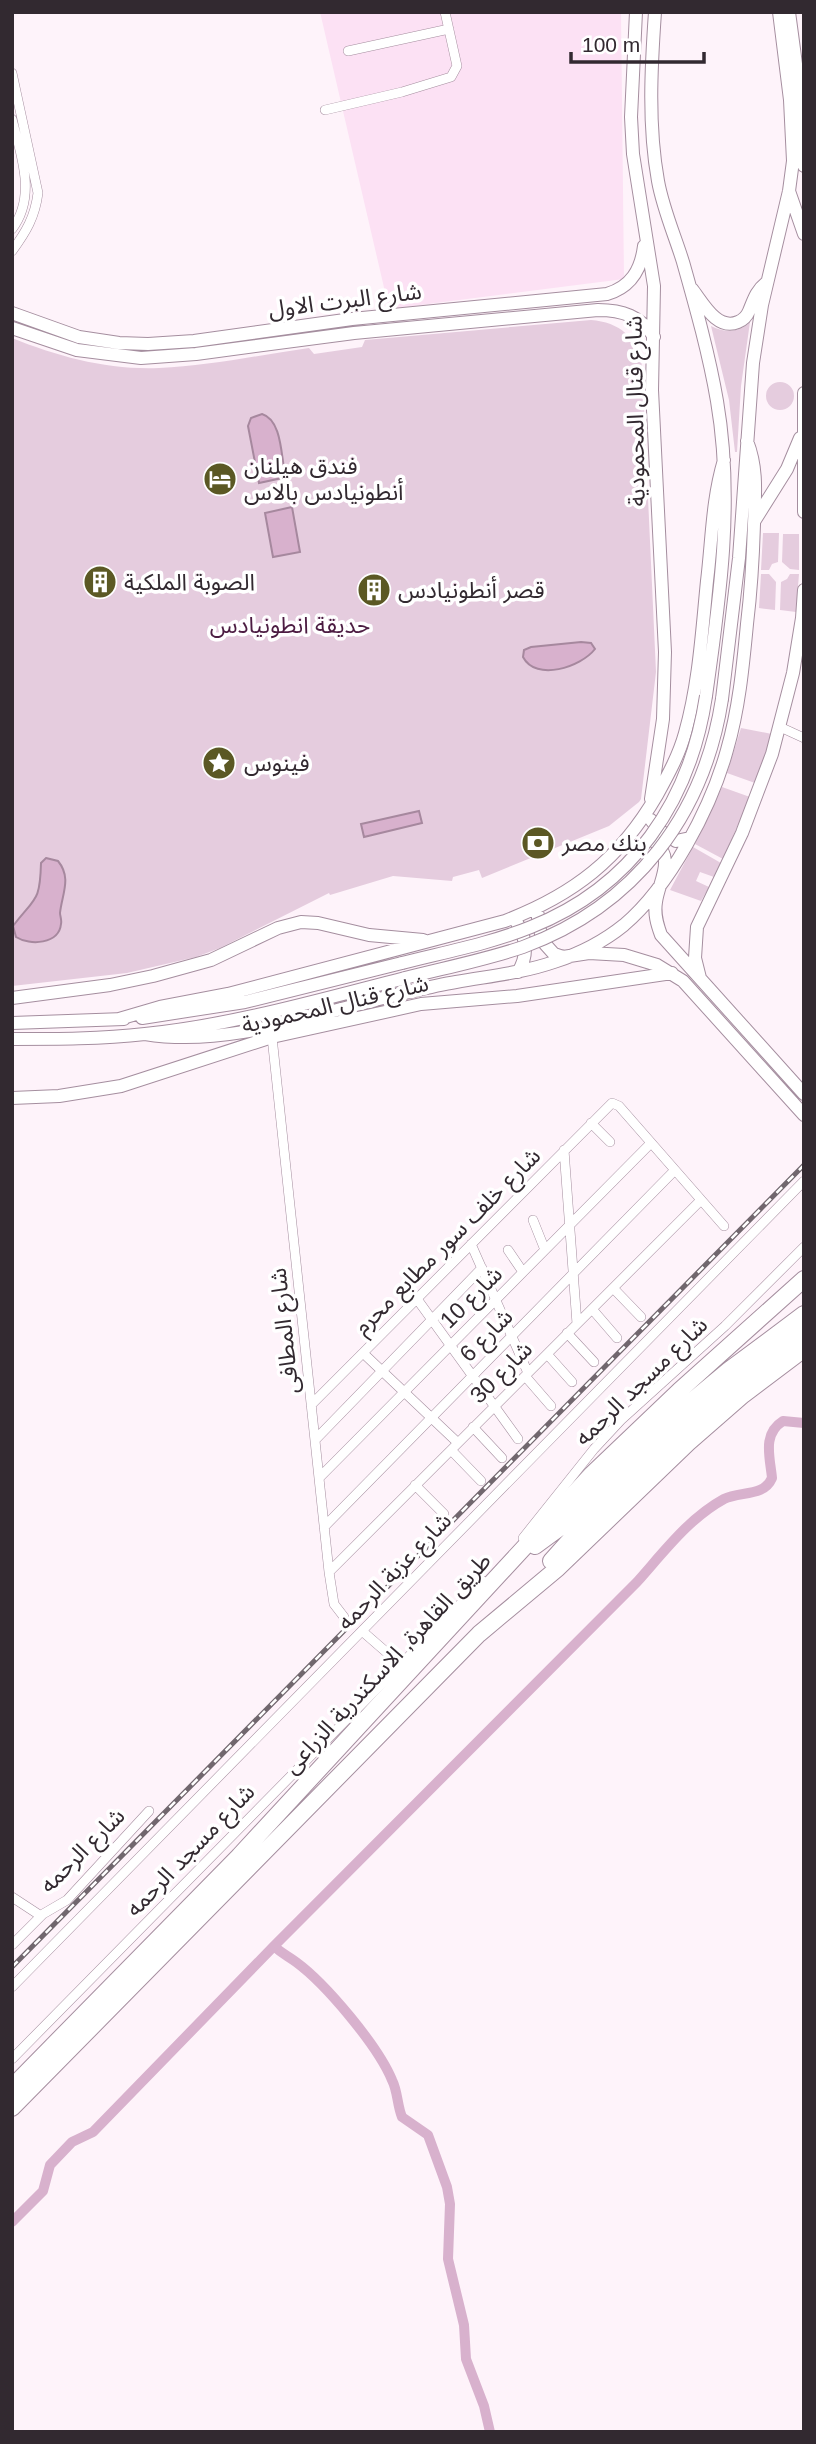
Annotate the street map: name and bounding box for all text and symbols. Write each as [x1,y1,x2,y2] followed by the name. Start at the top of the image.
[571,21,704,65] scale bar
[582,33,640,56] text: 100 m
[267,278,424,326] street label: شارع البرت الاول
[620,315,654,507] street label: شارع قنال المحمودية
[244,453,404,506] place label: فندق هيلنان أنطونيادس بالاس
[201,460,239,498] hotel icon: فندق هيلنان أنطونيادس بالاس
[81,563,119,601] building icon: الصوبة الملكية
[124,569,255,596] place label: الصوبة الملكية
[355,571,393,609] building icon: قصر أنطونيادس
[398,576,545,604] place label: قصر أنطونيادس
[210,612,370,639] park label: حديقة انطونيادس
[200,744,238,782] place icon: فينوس
[244,750,309,777] place label: فينوس
[519,824,557,862] bank icon: بنك مصر
[561,830,647,857] place label: بنك مصر
[239,970,432,1042] street label: شارع قنال المحمودية
[348,1142,549,1343] street label: شارع خلف سور مطابع محرم
[435,1261,510,1336] street label: شارع 10
[264,1266,308,1395] street label: شارع المطافى
[454,1303,521,1370] street label: شارع 6
[569,1311,715,1454] street label: شارع مسجد الرحمه
[465,1336,540,1411] street label: شارع 30
[332,1507,459,1638] street label: شارع عزبة الرحمه
[278,1547,497,1779] street label: طريق القاهرة, الاسكندرية الزراعى
[120,1778,263,1924] street label: شارع مسجد الرحمه
[34,1802,133,1901] street label: شارع الرحمه

